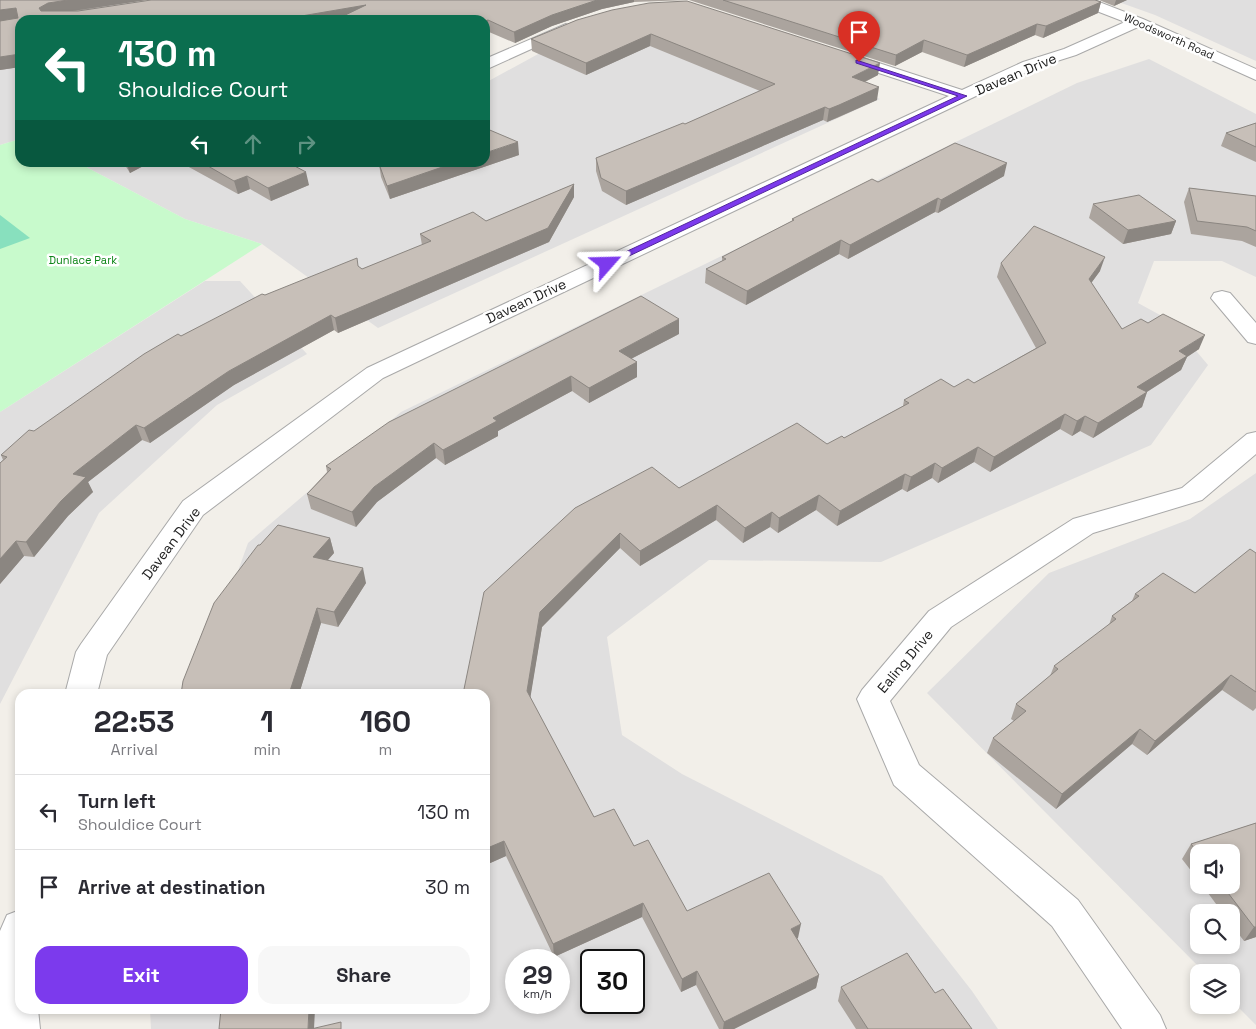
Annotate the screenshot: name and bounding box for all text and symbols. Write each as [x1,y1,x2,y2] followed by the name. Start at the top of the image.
[1122,10,1216,62] street label: Woodsworth Road
[838,11,880,62] pin
[845,18,873,46] icon: arrive
[118,32,217,76] text: 130 m
[35,35,100,100] icon: left
[973,49,1059,99] street label: Davean Drive
[118,75,288,103] text: Shouldice Court
[186,130,214,158] icon: left
[239,130,267,158] icon: ahead
[292,130,320,158] icon: right
[580,237,632,289] position arrow
[49,253,117,267] park label: Dunlace Park
[483,275,569,327] street label: Davean Drive
[138,503,204,583] street label: Davean Drive
[873,626,937,696] street label: Ealing Drive
[94,702,175,741] text: 22:53
[260,702,274,741] text: 1
[360,702,411,741] text: 160
[110,739,158,760] text: Arrival
[253,739,281,760] text: min
[379,739,392,760] text: m
[78,789,156,814] text: Turn left
[35,798,63,826] icon: left
[417,800,470,825] text: 130 m
[78,814,202,835] text: Shouldice Court
[1190,844,1240,1014] map controls
[1190,844,1240,894] button: sound
[35,873,63,901] icon: arrive
[78,875,266,900] text: Arrive at destination
[425,875,470,900] text: 30 m
[1190,904,1240,954] button: search
[35,946,248,1004] button: Exit
[258,946,470,1004] button: Share
[580,949,645,1014] speed limit sign: 30
[522,959,553,991] text: 29
[1190,964,1240,1014] button: layers
[523,986,552,1002] text: km/h

